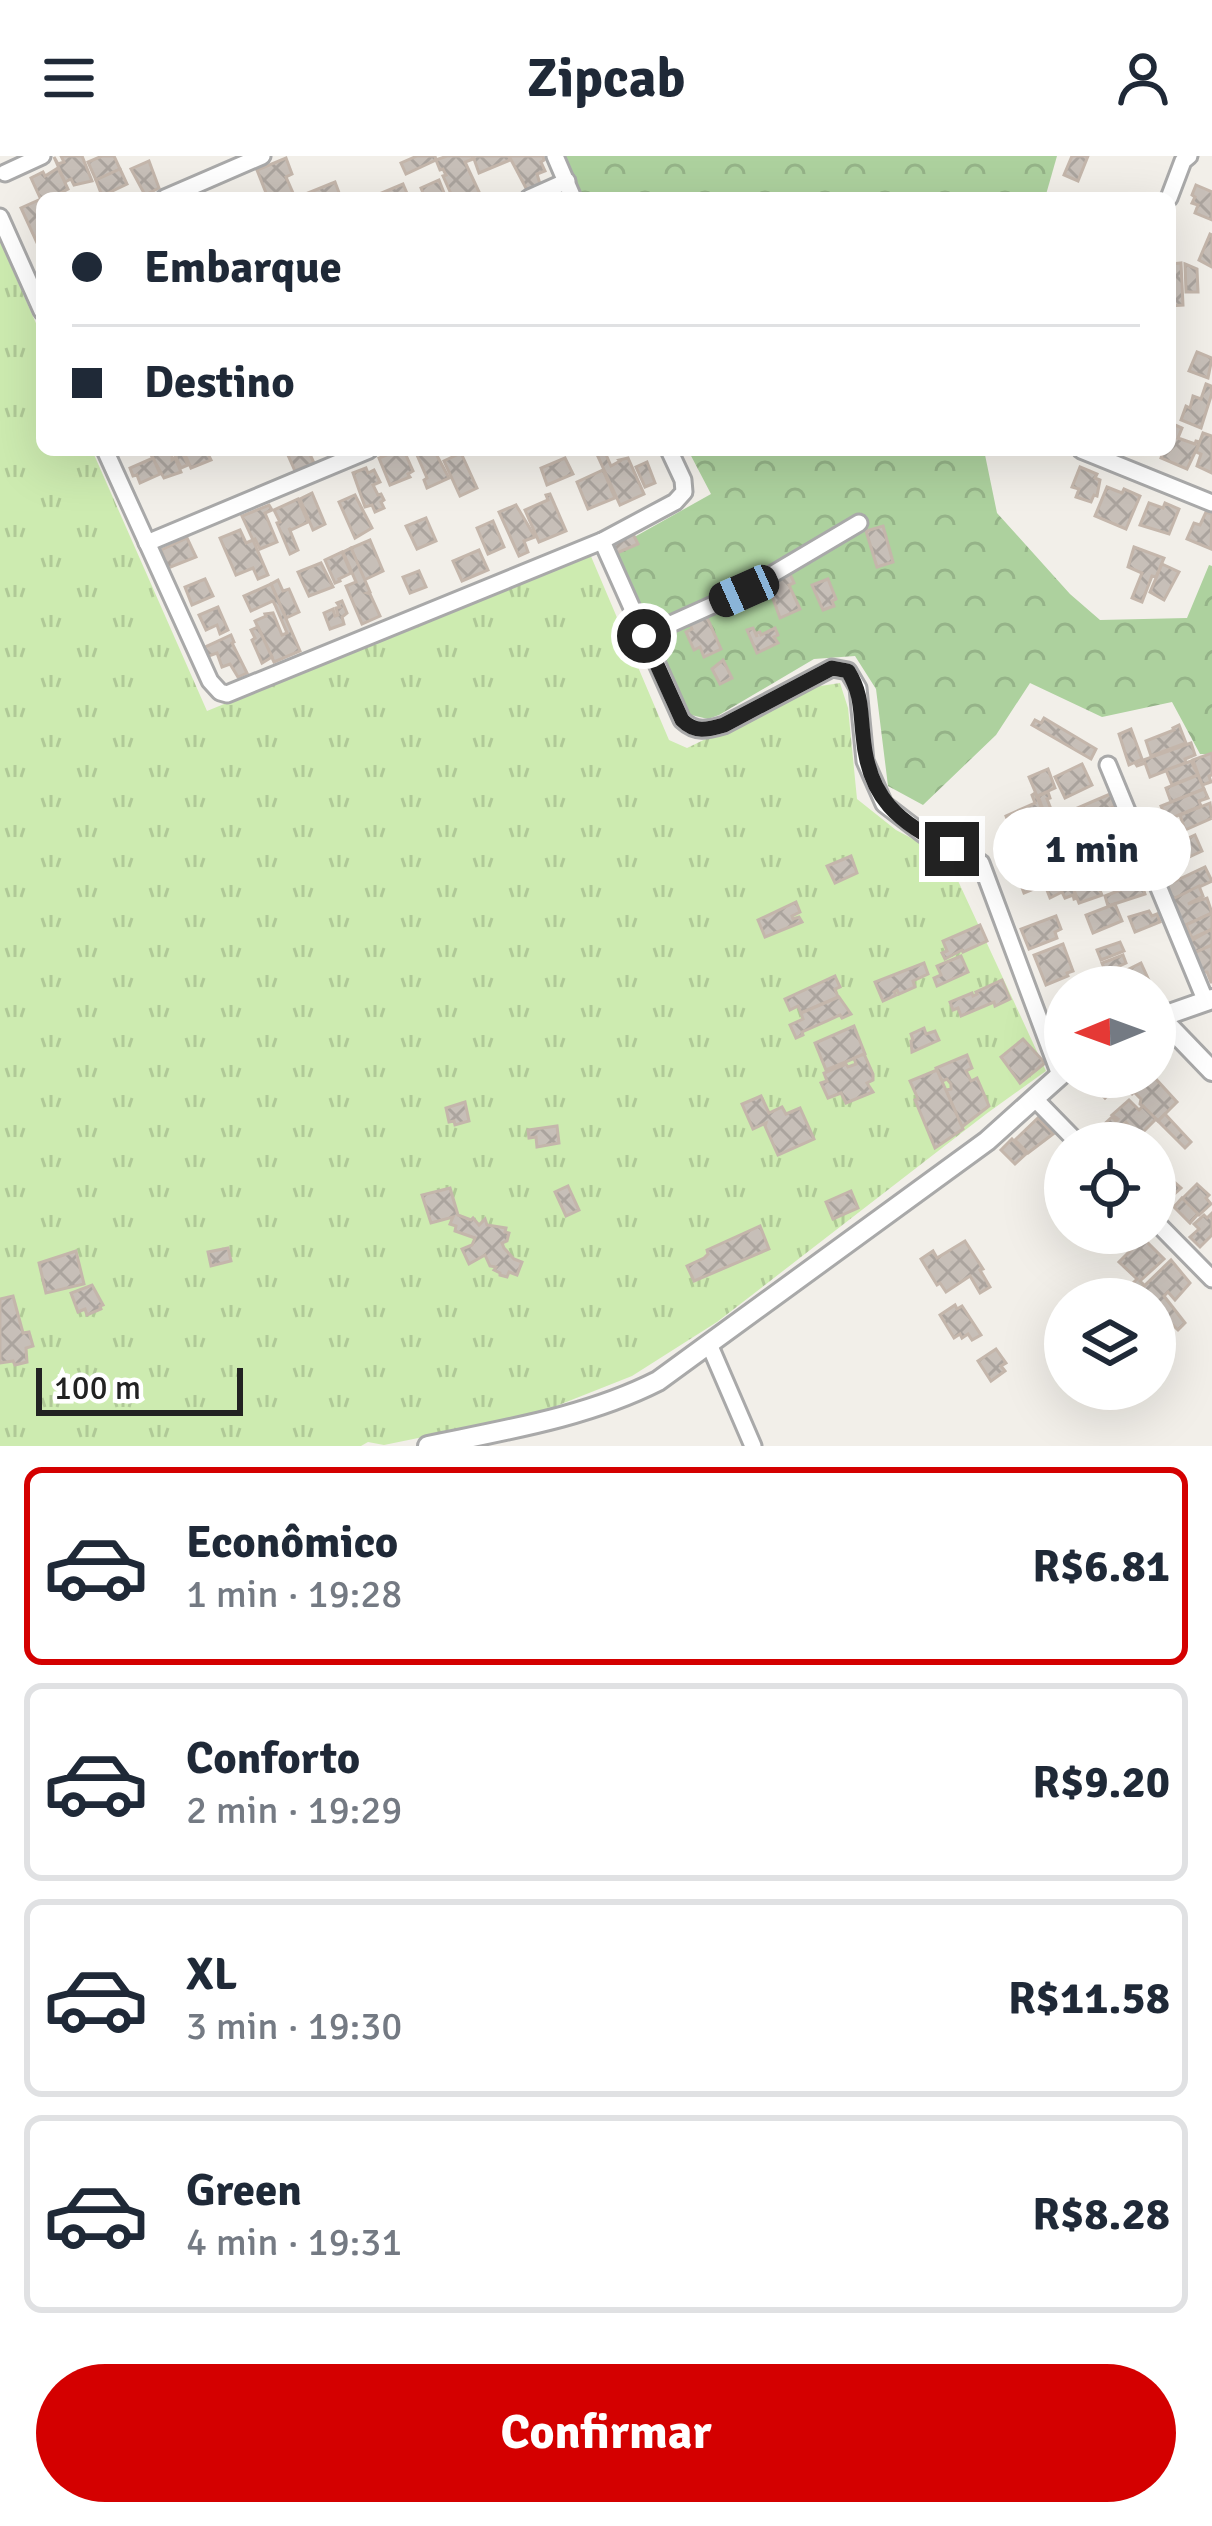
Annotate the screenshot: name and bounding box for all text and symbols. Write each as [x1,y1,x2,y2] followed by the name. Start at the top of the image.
[36,45,102,111] icon: menu
[527,45,685,112] text: Zipcab
[1110,45,1176,111] icon: person
[144,240,342,295] text: Embarque
[144,355,295,410] text: Destino
[704,560,784,622] car
[617,609,671,663] route start
[994,807,1192,891] callout: 1 min
[925,822,979,876] route end
[1045,825,1139,873] text: 1 min
[1044,966,1176,1098] north arrow
[1044,966,1176,1410] map controls
[1044,1122,1176,1254] button: locate
[1044,1278,1176,1410] button: layers
[36,1362,243,1415] scale bar
[54,1368,141,1409] text: 100 m
[42,1512,150,1620] icon: car
[186,1515,398,1570] text: Econômico
[1032,1539,1170,1594] text: R$6.81
[186,1570,402,1618] text: 1 min · 19:28
[42,1728,150,1836] icon: car
[186,1731,360,1786] text: Conforto
[1032,1755,1170,1810] text: R$9.20
[186,1786,402,1834] text: 2 min · 19:29
[42,1944,150,2052] icon: car
[186,1947,237,2002] text: XL
[1008,1971,1170,2026] text: R$11.58
[186,2002,402,2050] text: 3 min · 19:30
[42,2160,150,2268] icon: car
[186,2163,302,2218] text: Green
[1032,2187,1170,2242] text: R$8.28
[186,2218,402,2266] text: 4 min · 19:31
[36,2364,1176,2502] button: Confirmar

